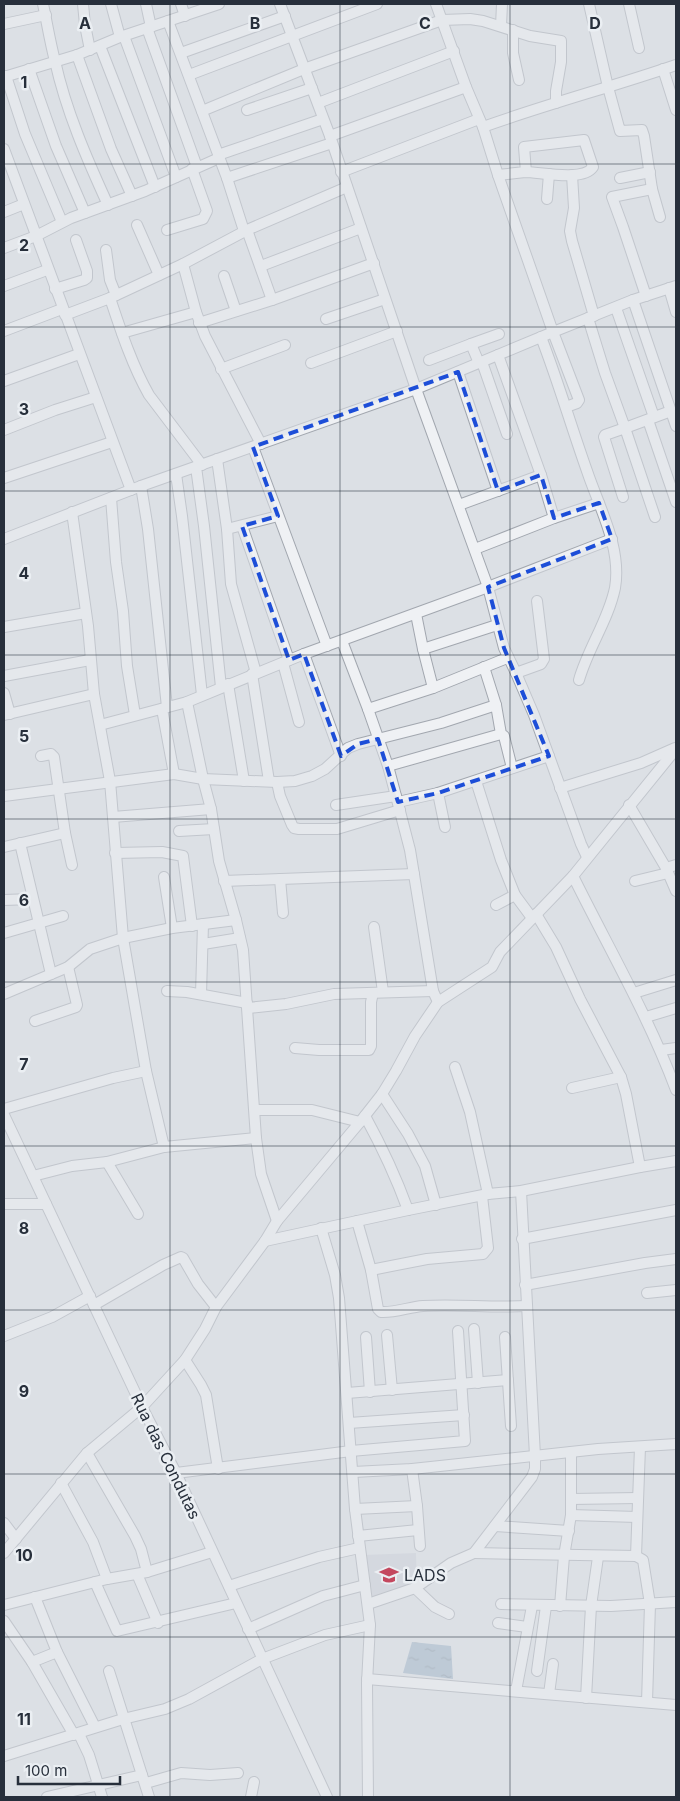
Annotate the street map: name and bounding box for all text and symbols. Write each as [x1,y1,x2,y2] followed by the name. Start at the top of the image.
[79,13,91,33] text: A
[250,13,260,33] text: B
[419,13,431,33] text: C
[589,13,601,33] text: D
[21,72,27,92] text: 1
[19,235,29,255] text: 2
[19,399,29,419] text: 3
[19,563,30,583] text: 4
[19,726,29,746] text: 5
[19,890,29,910] text: 6
[19,1054,29,1074] text: 7
[19,1218,29,1238] text: 8
[19,1381,29,1401] text: 9
[127,1390,205,1522] street label: Rua das Condutas
[15,1545,33,1565] text: 10
[378,1564,400,1586] school or university icon: LADS
[404,1565,446,1585] place label: LADS
[17,1709,31,1729] text: 11
[18,1754,120,1786] scale bar
[25,1761,67,1780] text: 100 m

